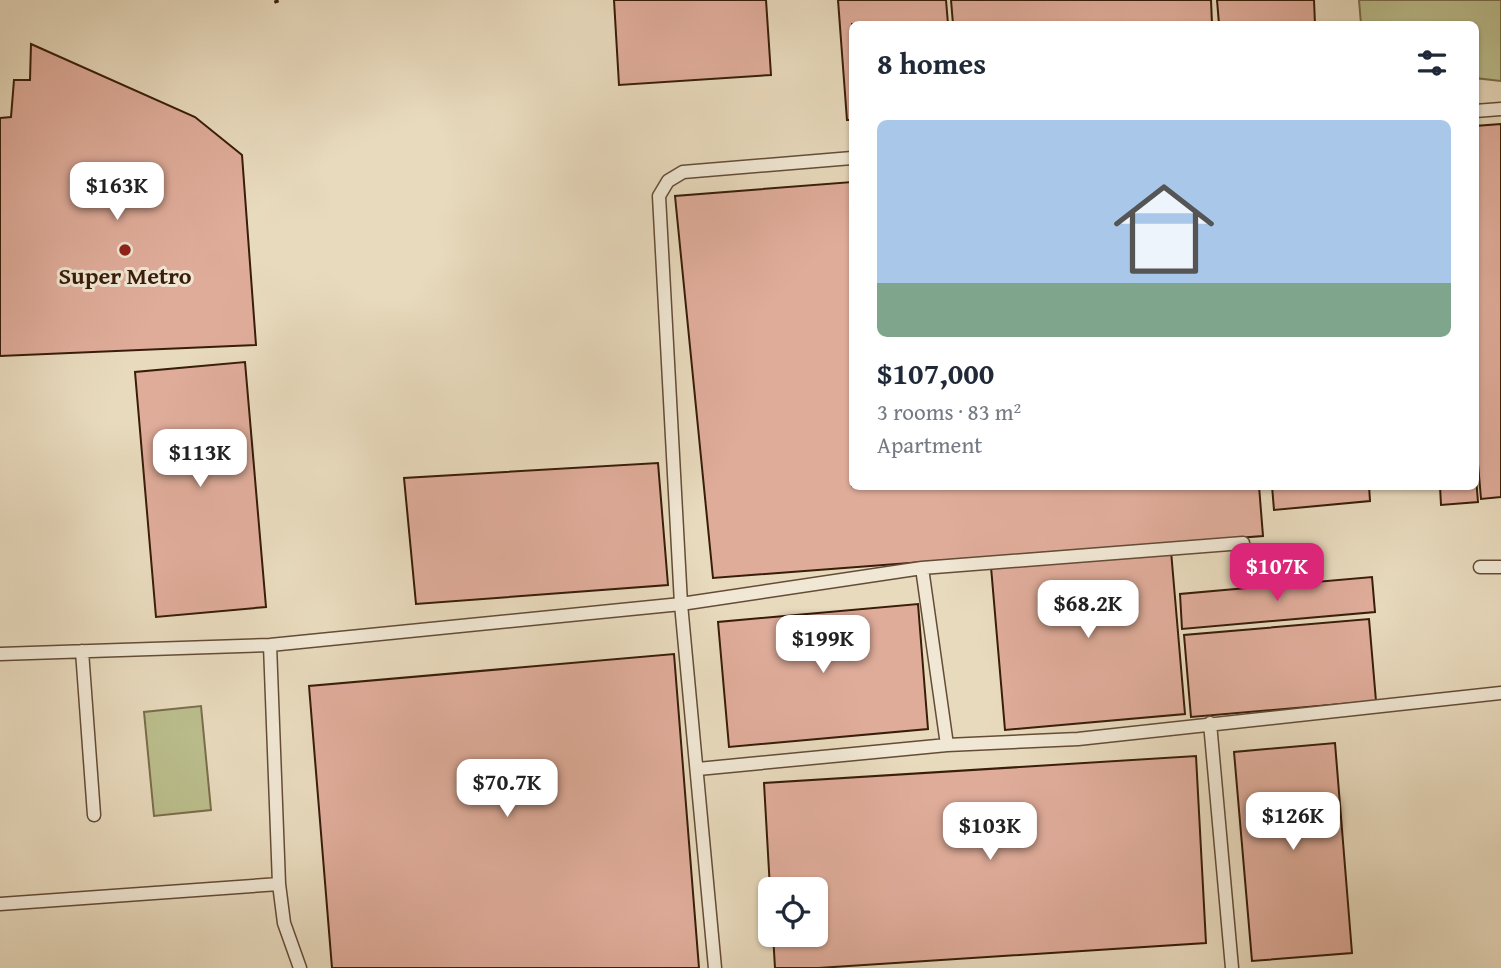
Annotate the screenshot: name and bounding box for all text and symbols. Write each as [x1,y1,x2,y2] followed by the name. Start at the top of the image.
[877,41,986,85] text: 8 homes
[1413,44,1451,82] icon: filters
[68,162,166,222] pin: $163K
[1101,166,1227,292] icon: home
[86,168,148,201] text: $163K
[117,242,133,258] marker: Super Metro
[58,258,192,293] place label: Super Metro
[877,351,994,395] text: $107,000
[877,395,1021,428] text: 3 rooms · 83 m²
[877,428,982,461] text: Apartment
[151,430,249,489] pin: $113K
[169,435,231,468] text: $113K
[1228,544,1326,603] pin: $107K
[1246,549,1308,582] text: $107K
[1031,580,1145,640] pin: $68.2K
[1054,586,1122,619] text: $68.2K
[774,616,872,675] pin: $199K
[792,621,854,654] text: $199K
[450,760,564,819] pin: $70.7K
[473,765,541,798] text: $70.7K
[1244,792,1342,852] pin: $126K
[1262,798,1324,831] text: $126K
[941,802,1039,862] pin: $103K
[959,808,1021,841] text: $103K
[758,877,828,947] map controls
[758,877,828,947] button: locate

